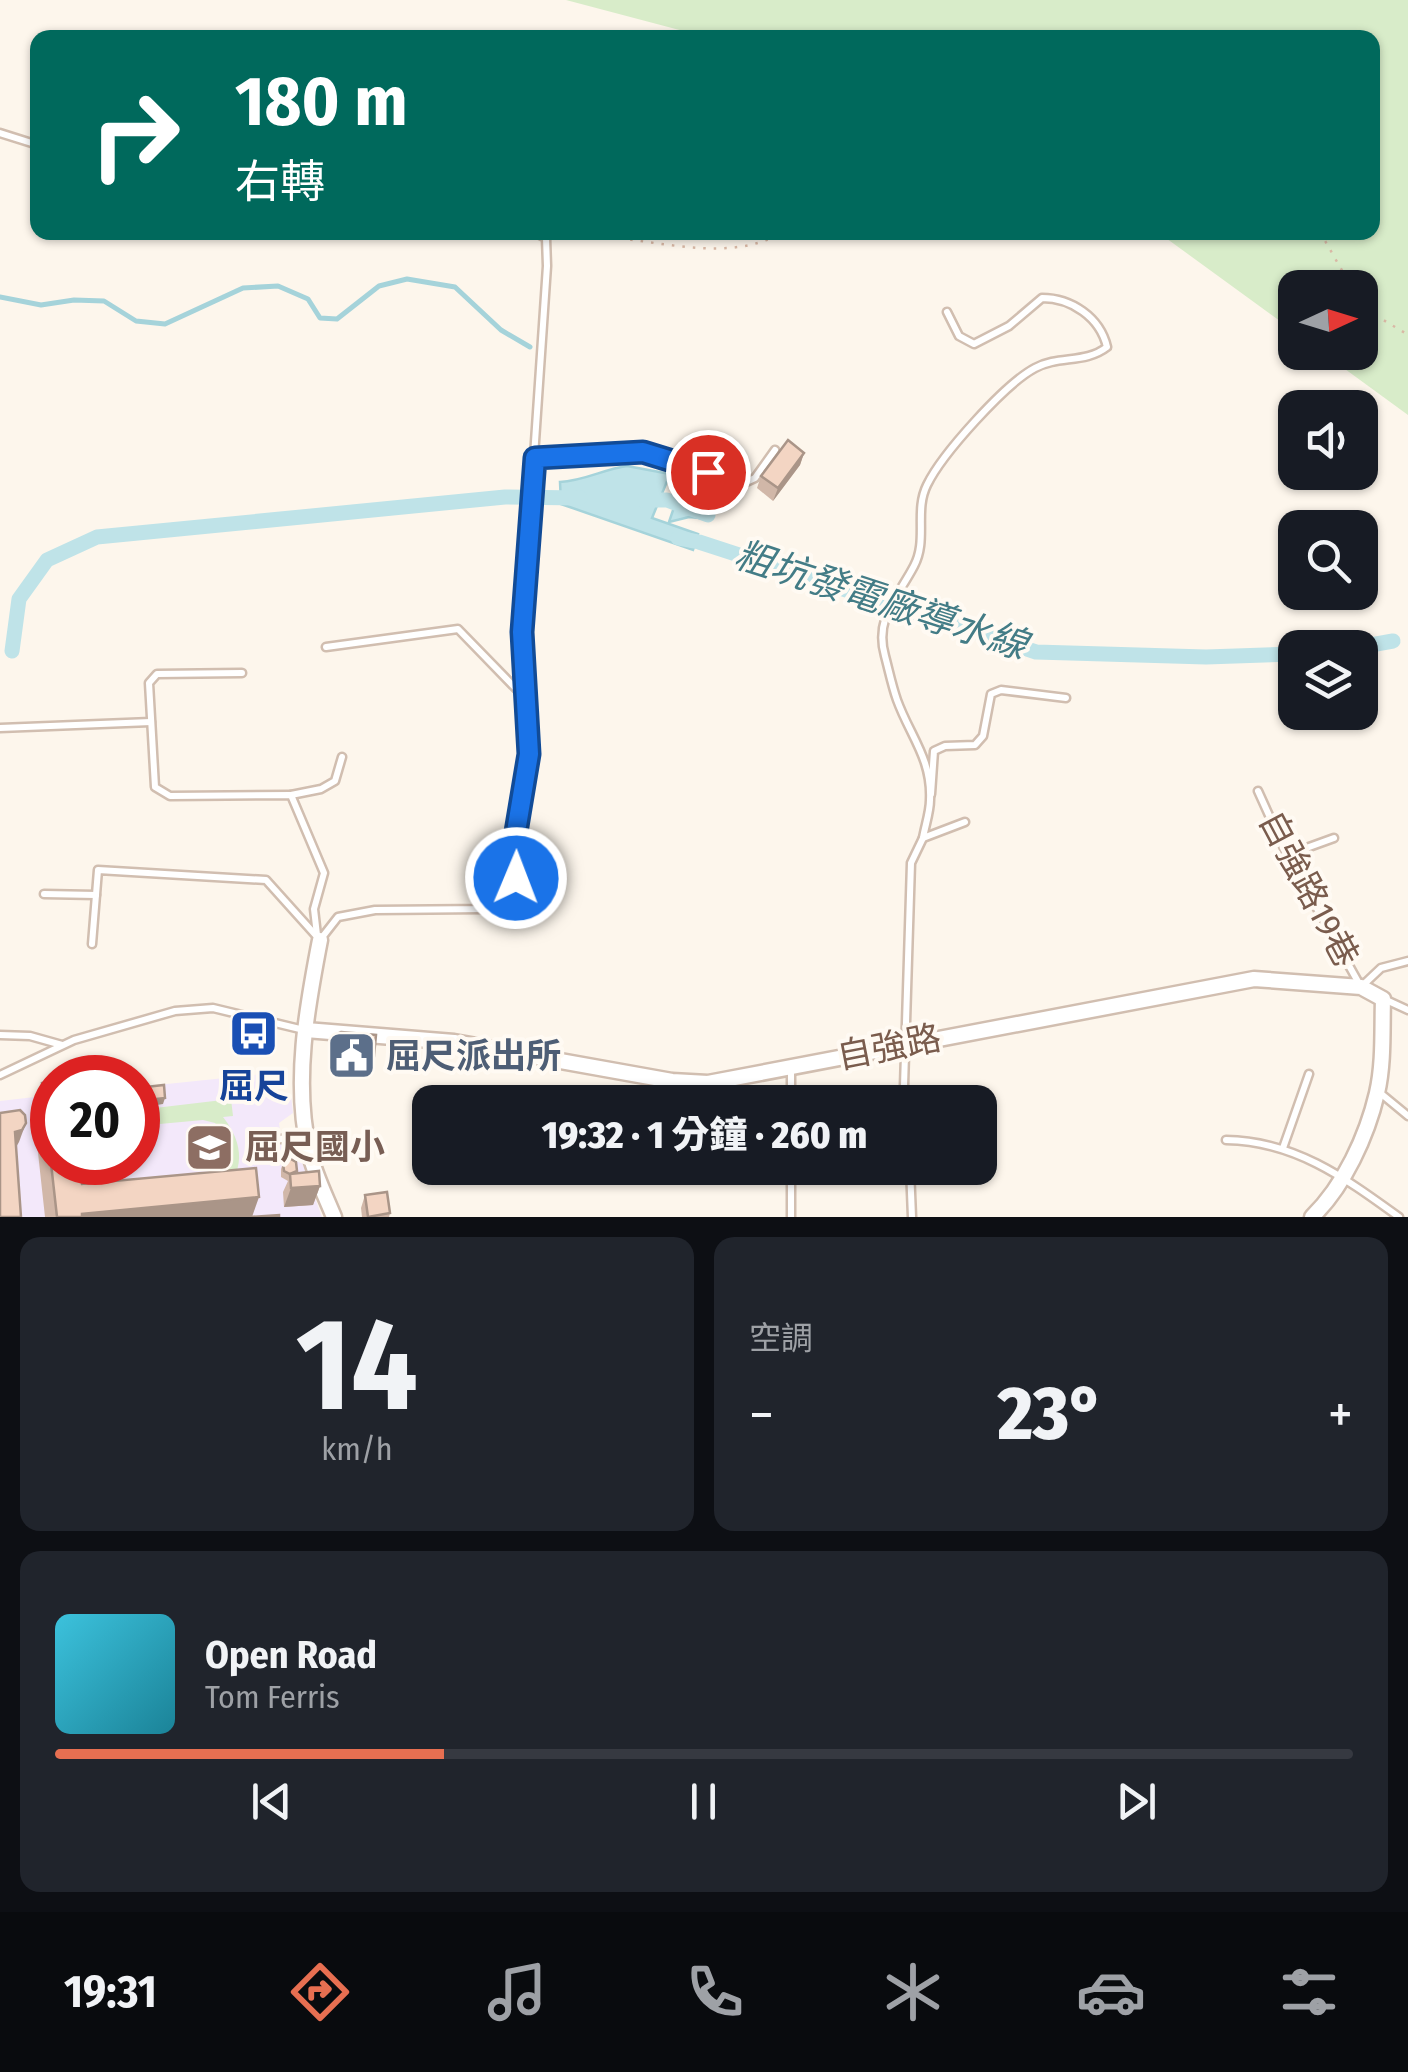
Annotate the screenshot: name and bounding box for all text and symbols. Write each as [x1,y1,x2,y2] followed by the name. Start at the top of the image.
[235,60,408,144] text: 180 m
[70,70,200,200] icon: right
[235,155,325,209] text: 右轉
[1278,270,1378,370] north arrow
[1278,270,1378,730] map controls
[1278,390,1378,490] button: sound
[666,430,751,515] pin
[681,445,736,500] icon: arrive
[1278,510,1378,610] button: search
[729,531,1036,670] water label: 粗坑發電廠導水線
[1278,630,1378,730] button: layers
[1250,804,1368,974] street label: 自強路19巷
[464,826,568,930] position arrow
[228,1008,280,1060] bus stop icon: 屈尺
[833,1016,945,1078] street label: 自強路
[325,1030,377,1082] public building icon: 屈尺派出所
[386,1035,561,1077] place label: 屈尺派出所
[30,1055,160,1185] speed limit sign: 20
[219,1065,289,1107] place label: 屈尺
[542,1112,867,1158] text: 19:32 · 1 分鐘 · 260 m
[184,1121,236,1173] school or university icon: 屈尺國小
[245,1126,385,1168] place label: 屈尺國小
[296,1287,418,1443] text: 14
[749,1319,813,1357] text: 空調
[998,1369,1104,1459] text: 23°
[749,1382,774,1448] text: −
[1328,1382,1353,1448] text: +
[321,1430,393,1468] text: km/h
[205,1632,377,1678] text: Open Road
[205,1678,340,1716] text: Tom Ferris
[244,1774,299,1829] icon: previous
[676,1774,731,1829] icon: pause
[1109,1774,1164,1829] icon: next
[285,1957,355,2027] icon: directions
[482,1957,552,2027] icon: music
[680,1957,750,2027] icon: phone
[878,1957,948,2027] icon: climate
[1076,1957,1146,2027] icon: car
[1274,1957,1344,2027] icon: filters
[64,1965,157,2019] text: 19:31

